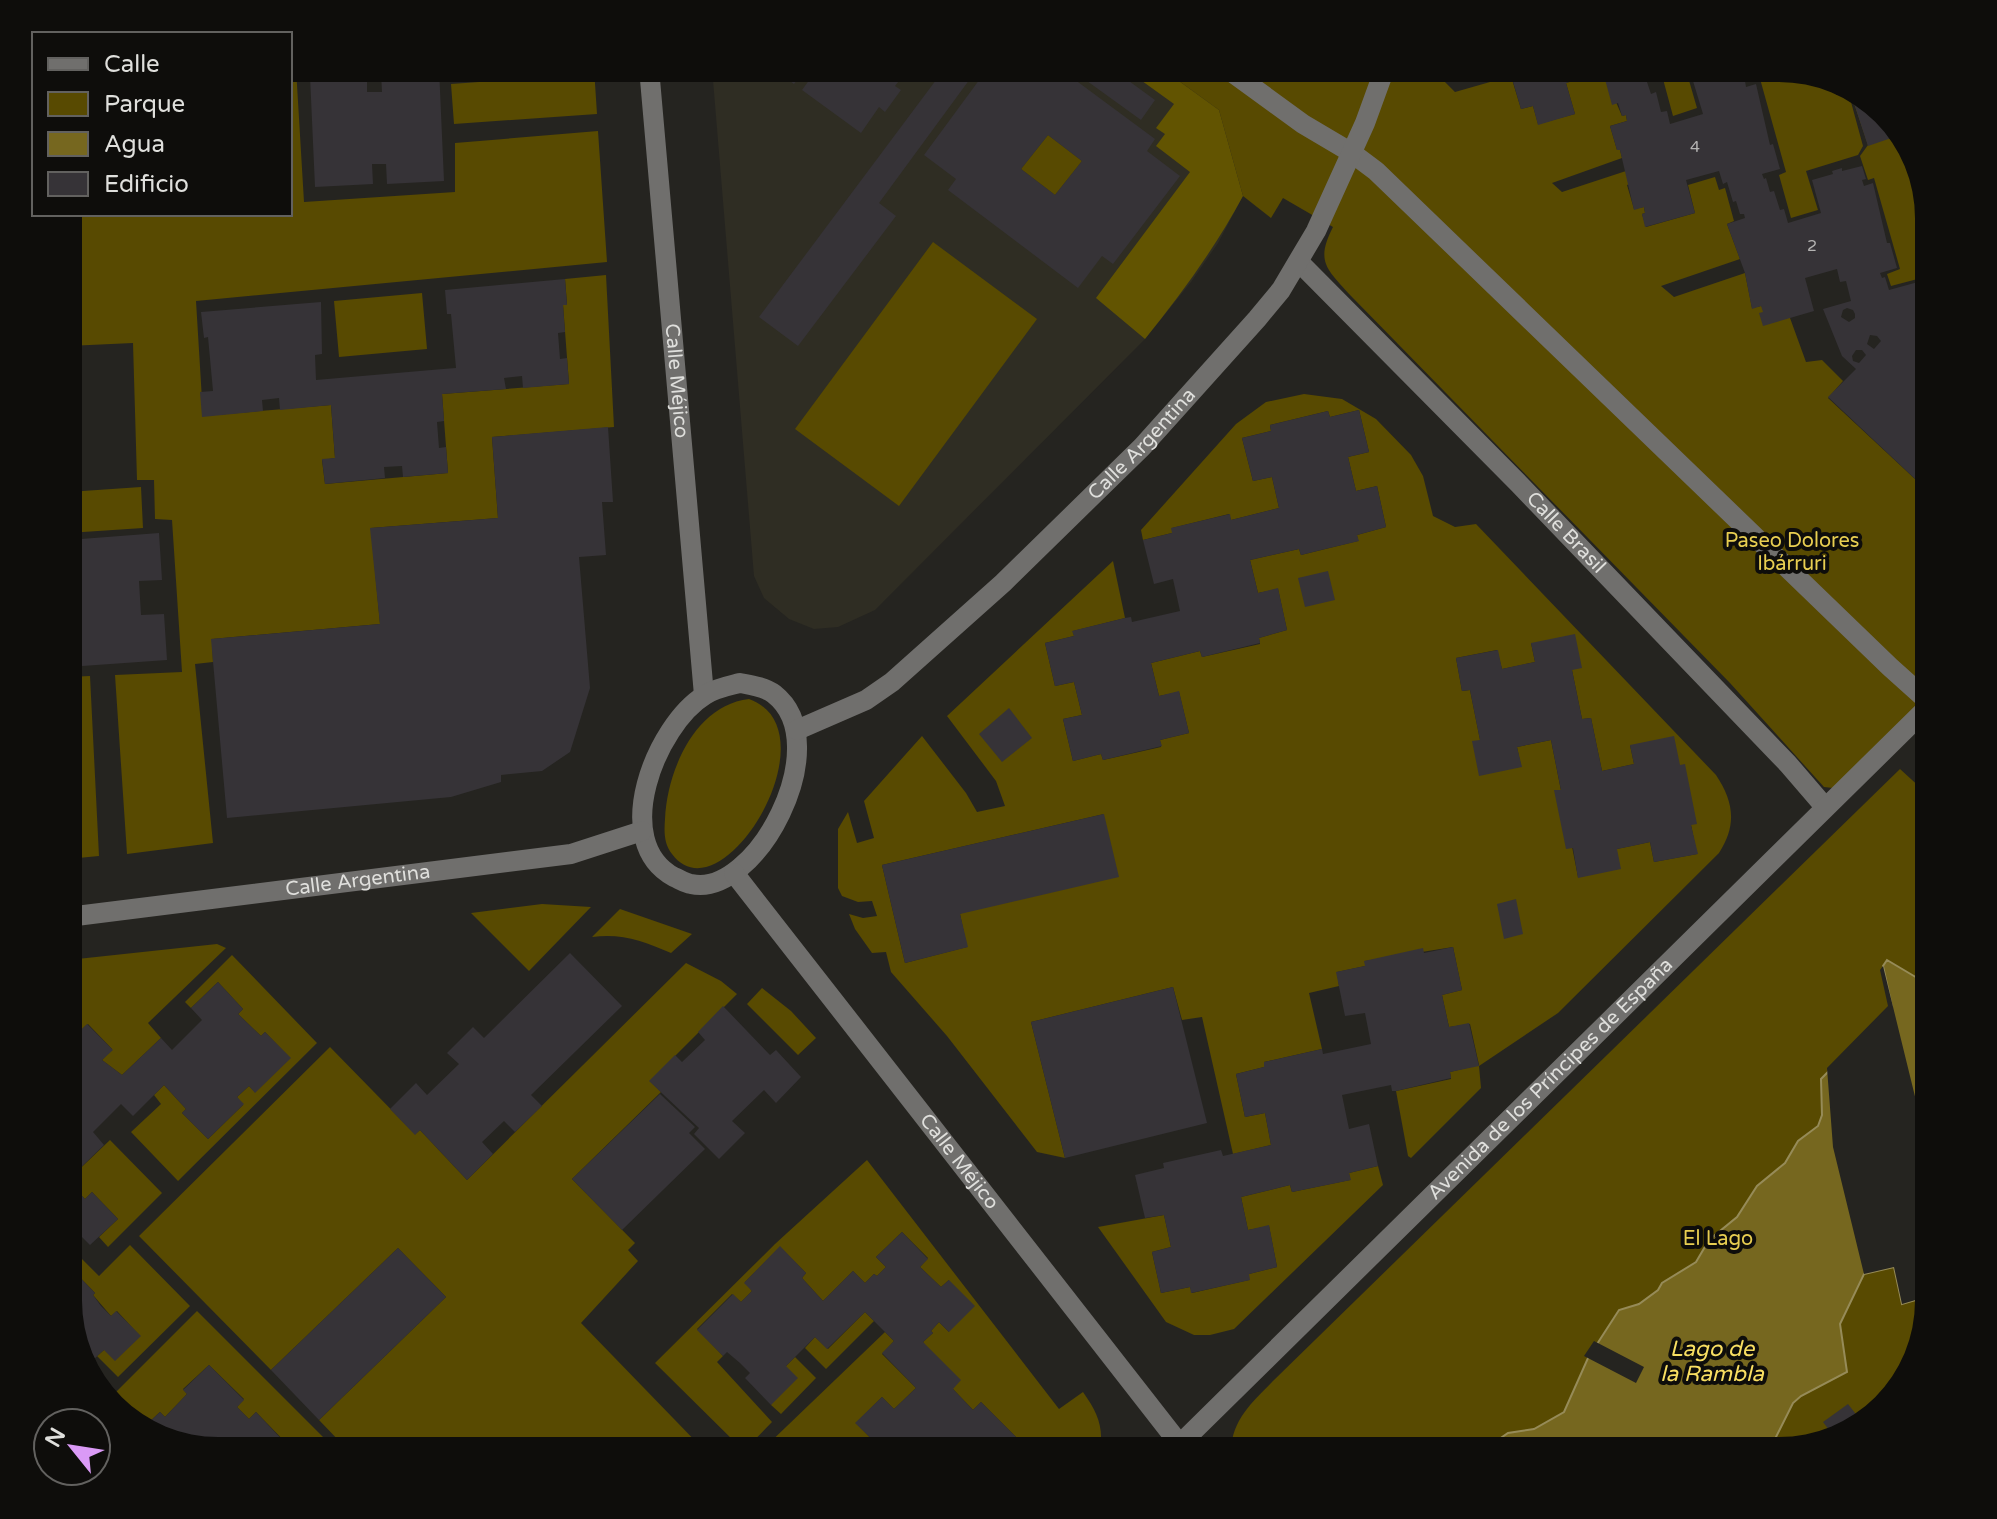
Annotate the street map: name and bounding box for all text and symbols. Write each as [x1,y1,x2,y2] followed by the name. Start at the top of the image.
[32,32,292,216] legend
[104,50,160,79] text: Calle
[104,90,185,119] text: Parque
[104,130,165,159] text: Agua
[1690,137,1700,157] house number: 4
[104,170,189,199] text: Edificio
[1807,236,1817,256] house number: 2
[659,323,693,439] street label: Calle Méjico
[1083,383,1201,505] street label: Calle Argentina
[1521,487,1610,578] street label: Calle Brasil
[1725,529,1859,576] park label: Paseo Dolores Ibárruri
[284,860,432,902] street label: Calle Argentina
[1423,953,1678,1205] street label: Avenida de los Príncipes de España
[914,1109,1004,1214] street label: Calle Méjico
[1683,1227,1753,1251] park label: El Lago
[1660,1336,1764,1387] water label: Lago de la Rambla
[32,1407,112,1487] north arrow
[40,1423,71,1452] text: N

